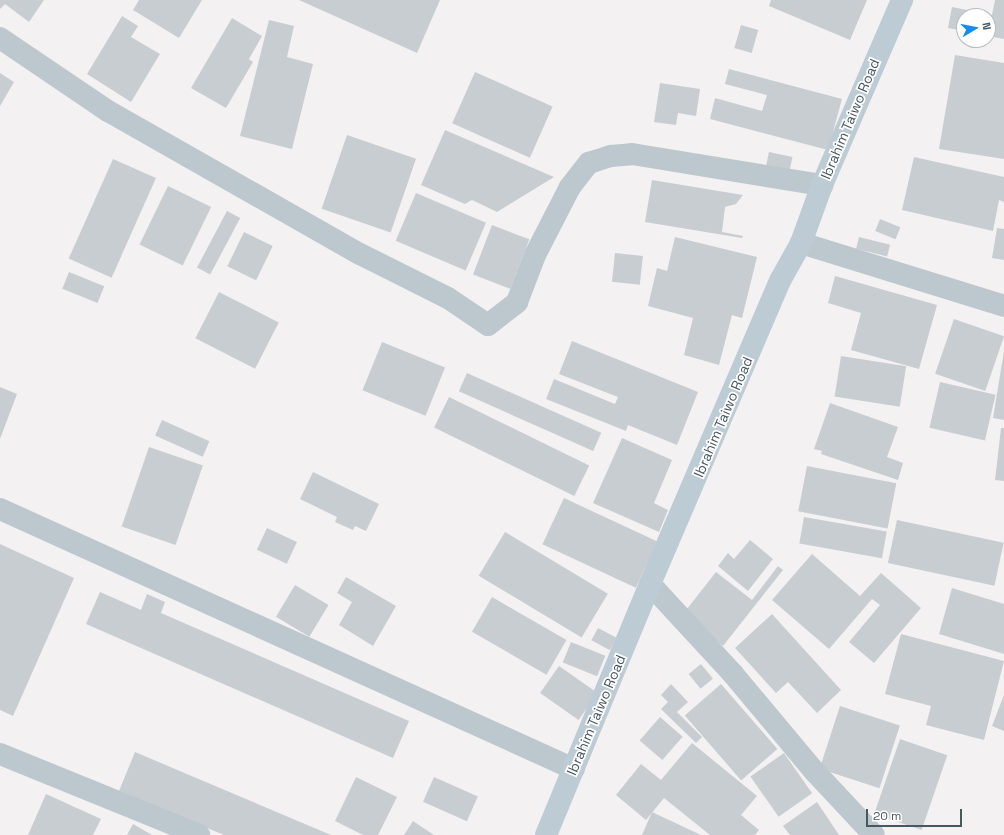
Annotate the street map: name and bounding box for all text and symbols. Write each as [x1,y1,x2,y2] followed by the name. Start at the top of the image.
[956,8,996,48] north arrow
[979,21,994,31] text: N
[817,56,883,182] street label: Ibrahim Taiwo Road
[690,354,756,480] street label: Ibrahim Taiwo Road
[563,652,629,778] street label: Ibrahim Taiwo Road
[868,801,964,827] scale bar
[873,808,901,824] text: 20 m

